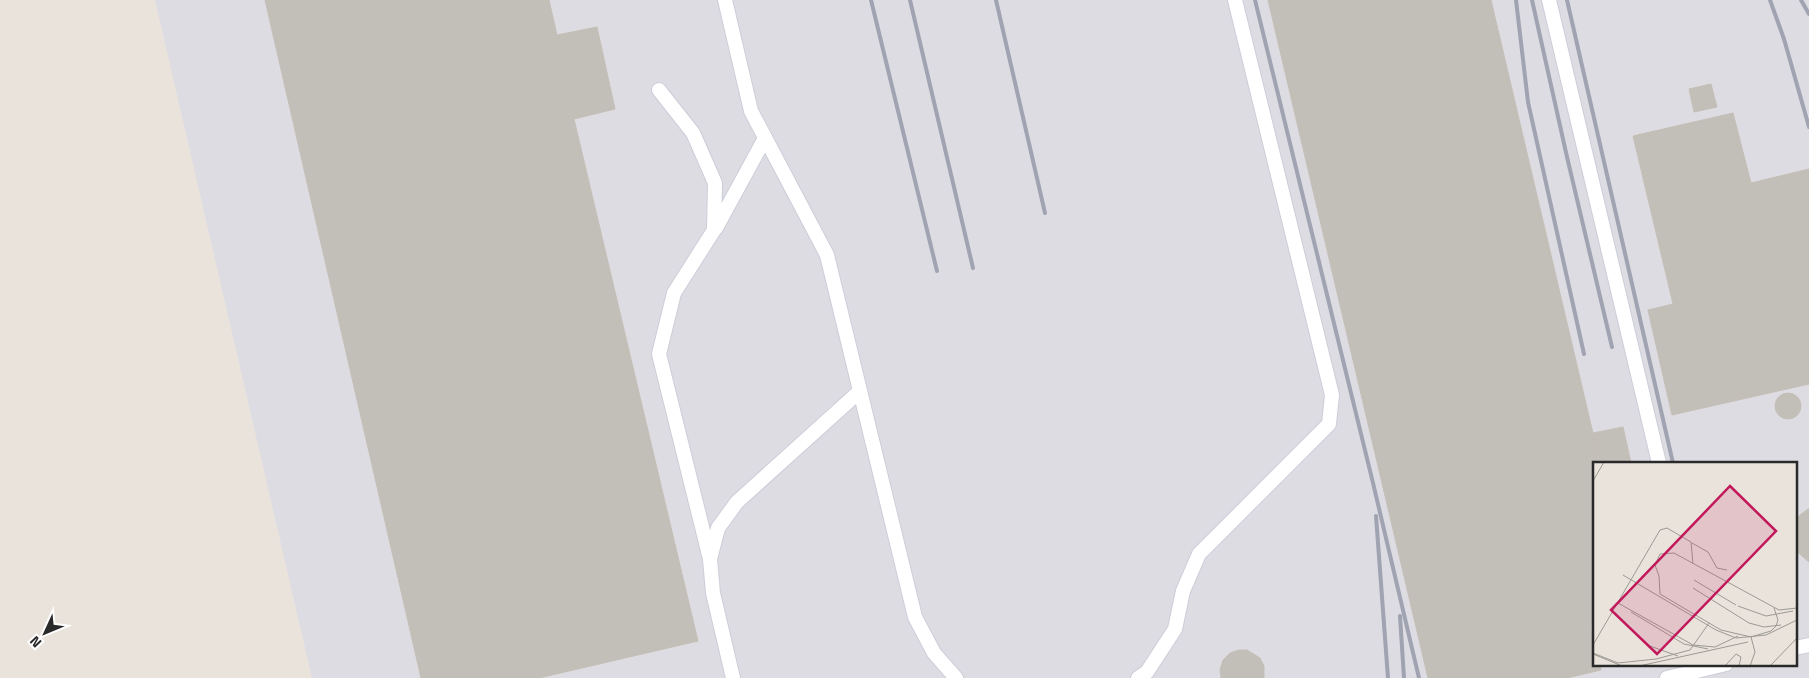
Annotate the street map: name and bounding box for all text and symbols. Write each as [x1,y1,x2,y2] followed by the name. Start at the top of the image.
[1593,462,1796,666] inset map
[20,608,70,658] north arrow
[24,632,46,653] text: N

